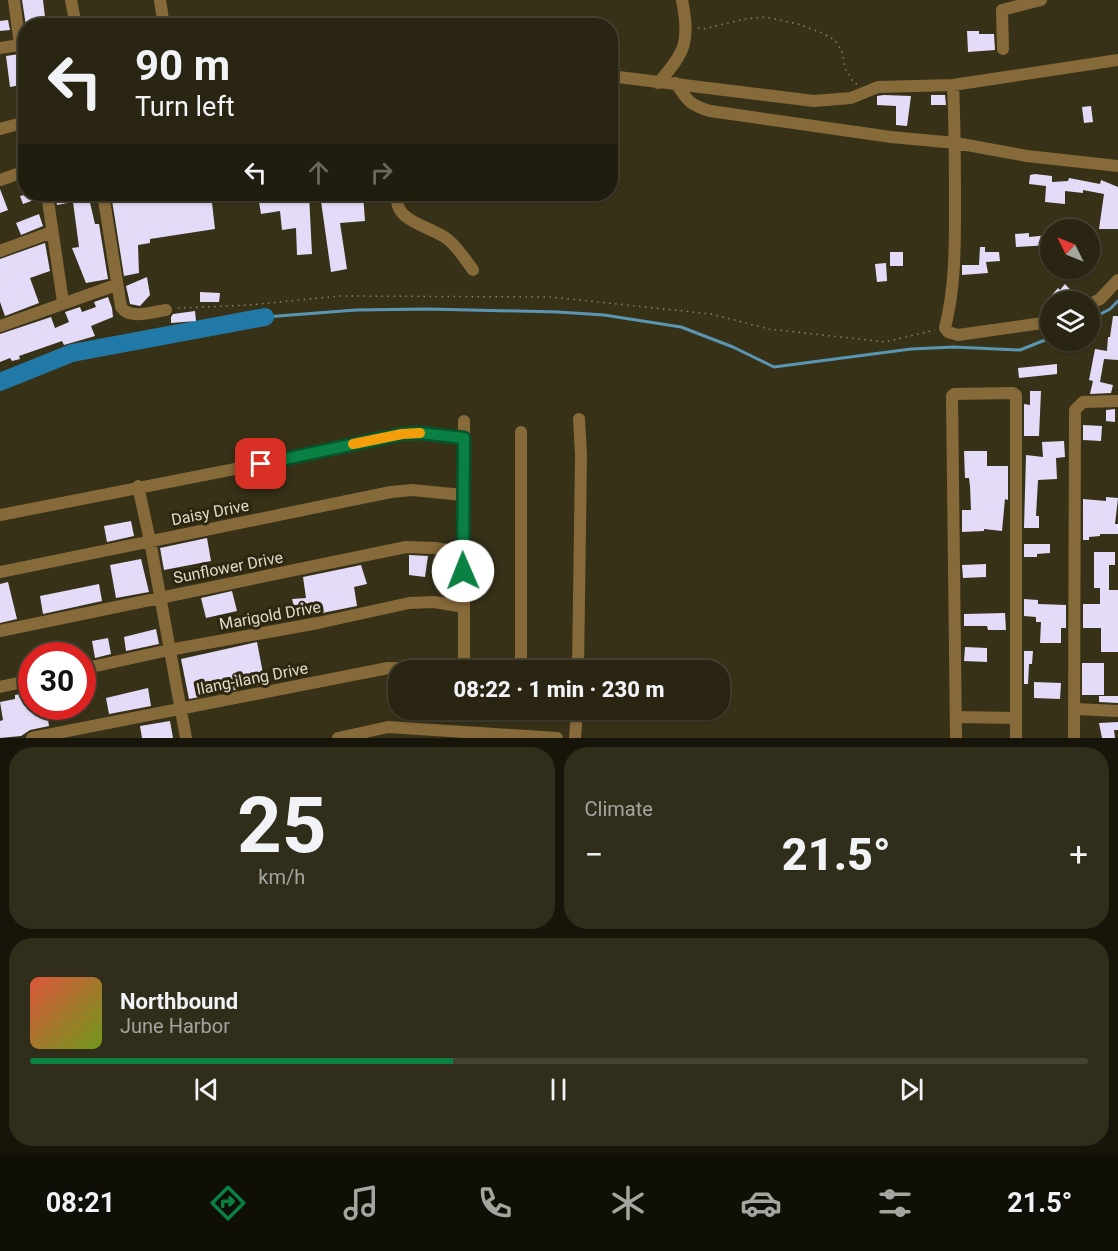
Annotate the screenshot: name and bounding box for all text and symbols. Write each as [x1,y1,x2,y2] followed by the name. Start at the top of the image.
[135,41,230,90] text: 90 m
[36,42,114,120] icon: left
[135,91,235,123] text: Turn left
[239,156,272,189] icon: left
[302,156,335,189] icon: ahead
[365,156,398,189] icon: right
[1040,219,1100,279] north arrow
[1040,219,1100,351] map controls
[1040,291,1100,351] button: layers
[235,438,286,489] pin
[244,447,277,480] icon: arrive
[170,496,251,529] street label: Daisy Drive
[431,539,495,603] position arrow
[172,548,284,587] street label: Sunflower Drive
[218,597,322,634] street label: Marigold Drive
[18,642,96,720] speed limit sign: 30
[195,658,310,699] street label: Ilang-ilang Drive
[454,677,664,702] text: 08:22 · 1 min · 230 m
[237,780,327,871] text: 25
[585,797,653,821] text: Climate
[782,828,891,881] text: 21.5°
[585,835,603,874] text: −
[1069,835,1088,874] text: +
[258,865,305,889] text: km/h
[120,989,238,1014] text: Northbound
[120,1014,230,1038] text: June Harbor
[190,1073,223,1106] icon: previous
[542,1073,575,1106] icon: pause
[895,1073,928,1106] icon: next
[207,1182,249,1224] icon: directions
[340,1182,382,1224] icon: music
[474,1182,516,1224] icon: phone
[607,1182,649,1224] icon: climate
[740,1182,782,1224] icon: car
[874,1182,916,1224] icon: filters
[46,1187,115,1219] text: 08:21
[1007,1187,1072,1219] text: 21.5°

